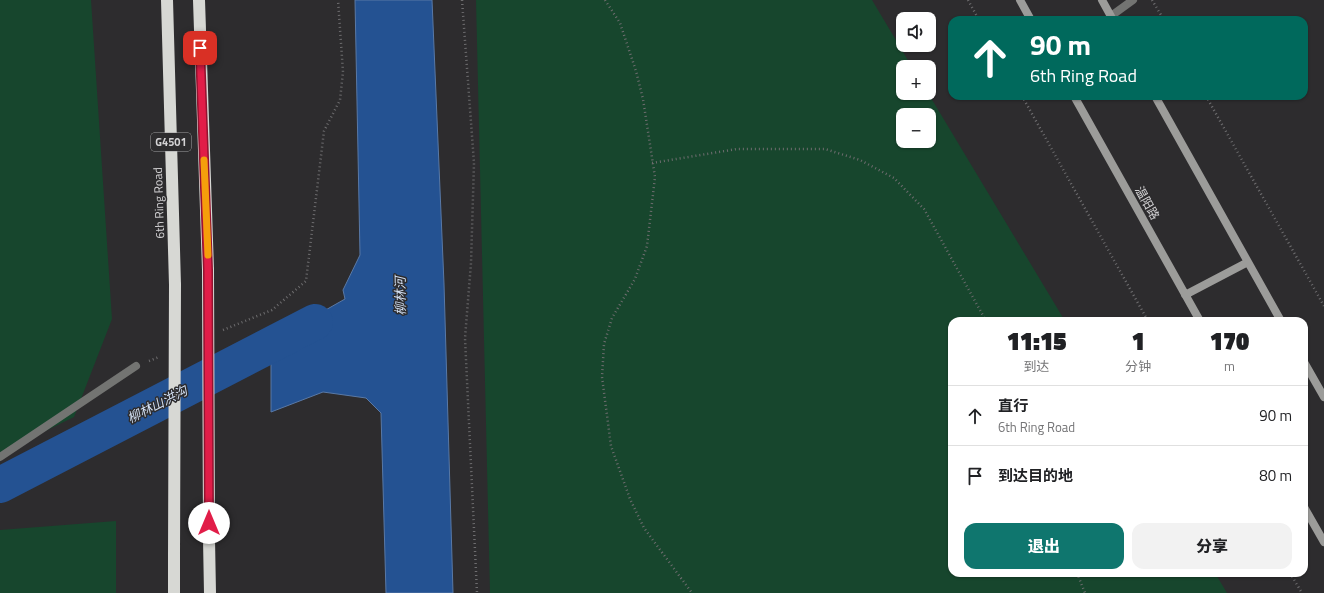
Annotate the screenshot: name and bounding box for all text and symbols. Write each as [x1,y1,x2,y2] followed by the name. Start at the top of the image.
[896,12,936,148] map controls
[896,12,936,52] button: sound
[1030,23,1091,66] text: 90 m
[183,31,217,65] pin
[964,32,1016,84] icon: ahead
[189,37,211,59] icon: arrive
[896,60,936,100] button: +
[1030,62,1137,89] text: 6th Ring Road
[896,108,936,148] button: −
[151,133,191,151] road number: G4501
[148,167,169,239] street label: 6th Ring Road
[1130,182,1164,223] street label: 温阳路
[390,273,410,316] water label: 柳林河
[1007,323,1066,359] text: 11:15
[1131,323,1145,359] text: 1
[1210,323,1249,359] text: 170
[1024,356,1050,376] text: 到达
[1125,356,1151,376] text: 分钟
[1224,356,1235,376] text: m
[123,379,192,428] water label: 柳林山洪沟
[998,394,1028,417] text: 直行
[1259,404,1292,427] text: 90 m
[964,405,986,427] icon: ahead
[998,417,1075,437] text: 6th Ring Road
[998,464,1073,487] text: 到达目的地
[1259,464,1292,487] text: 80 m
[964,465,986,487] icon: arrive
[188,502,230,544] position arrow
[964,523,1124,569] button: 退出
[1132,523,1292,569] button: 分享

